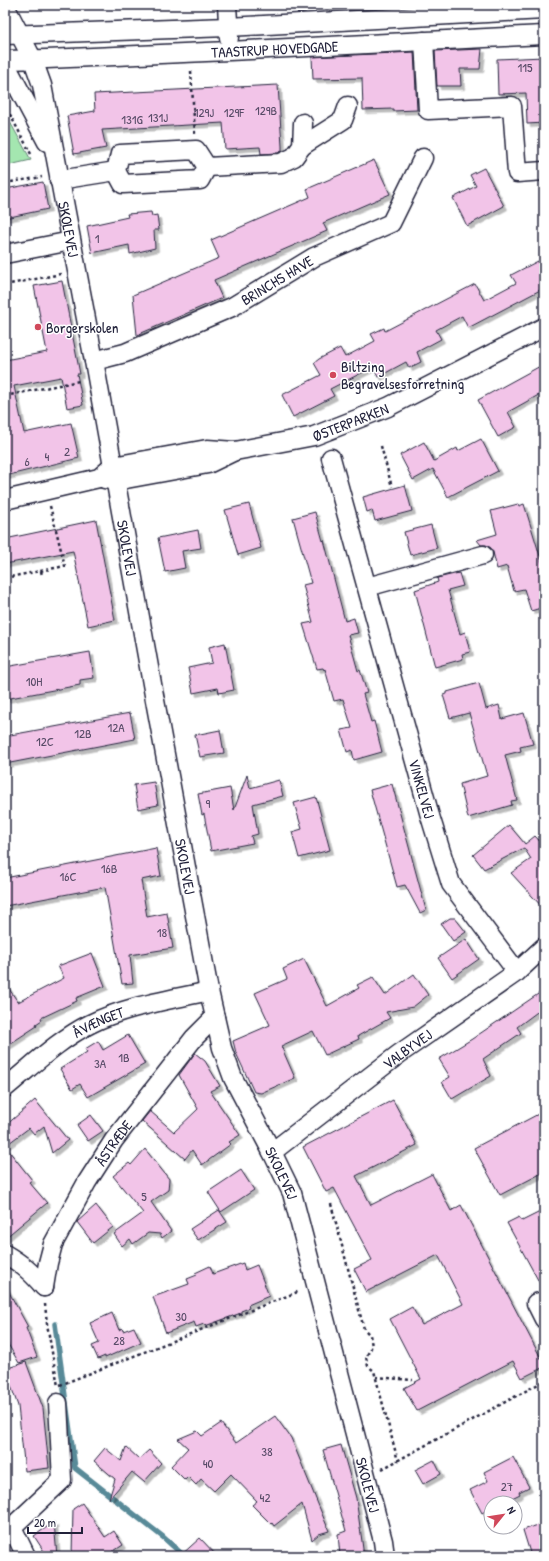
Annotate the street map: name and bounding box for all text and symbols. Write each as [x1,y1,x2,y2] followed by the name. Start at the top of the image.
[211,35,339,62] street label: TAASTRUP HOVEDGADE
[518,58,533,76] house number: 115
[255,101,277,119] house number: 129B
[194,103,214,121] house number: 129J
[224,103,245,121] house number: 129F
[148,108,168,126] house number: 131J
[121,110,144,128] house number: 131G
[54,200,85,259] street label: SKOLEVEJ
[95,229,100,247] house number: 1
[237,249,317,310] street label: BRINCHS HAVE
[46,317,119,338] place label: Borgerskolen
[33,322,43,332] marker: Borgerskolen
[341,356,464,394] place label: Biltzing Begravelsesforretning
[328,370,338,380] marker: Biltzing Begravelsesforretning
[309,397,391,446] street label: ØSTERPARKEN
[64,442,70,460] house number: 2
[45,447,50,465] house number: 4
[24,452,30,470] house number: 6
[112,518,143,578] street label: SKOLEVEJ
[26,672,42,690] house number: 10H
[107,718,125,736] house number: 12A
[74,724,92,742] house number: 12B
[36,732,54,750] house number: 12C
[404,757,441,821] street label: VINKELVEJ
[206,794,211,812] house number: 9
[170,837,201,896] street label: SKOLEVEJ
[101,859,118,877] house number: 16B
[59,867,77,885] house number: 16C
[157,923,168,941] house number: 18
[68,1001,127,1042] street label: ÅVÆNGET
[378,1024,436,1074] street label: VALBYVEJ
[118,1048,130,1066] house number: 1B
[94,1054,107,1072] house number: 3A
[90,1115,137,1170] street label: ÅSTRÆDE
[261,1143,304,1202] street label: SKOLEVEJ
[141,1187,147,1205] house number: 5
[175,1307,187,1325] house number: 30
[113,1331,125,1349] house number: 28
[261,1442,273,1460] house number: 38
[203,1454,214,1472] house number: 40
[351,1455,386,1515] street label: SKOLEVEJ
[501,1477,513,1495] house number: 27
[260,1488,270,1506] house number: 42
[483,1495,523,1535] north arrow
[504,1504,519,1516] text: N
[28,1509,82,1535] scale bar
[34,1514,56,1531] text: 20 m

